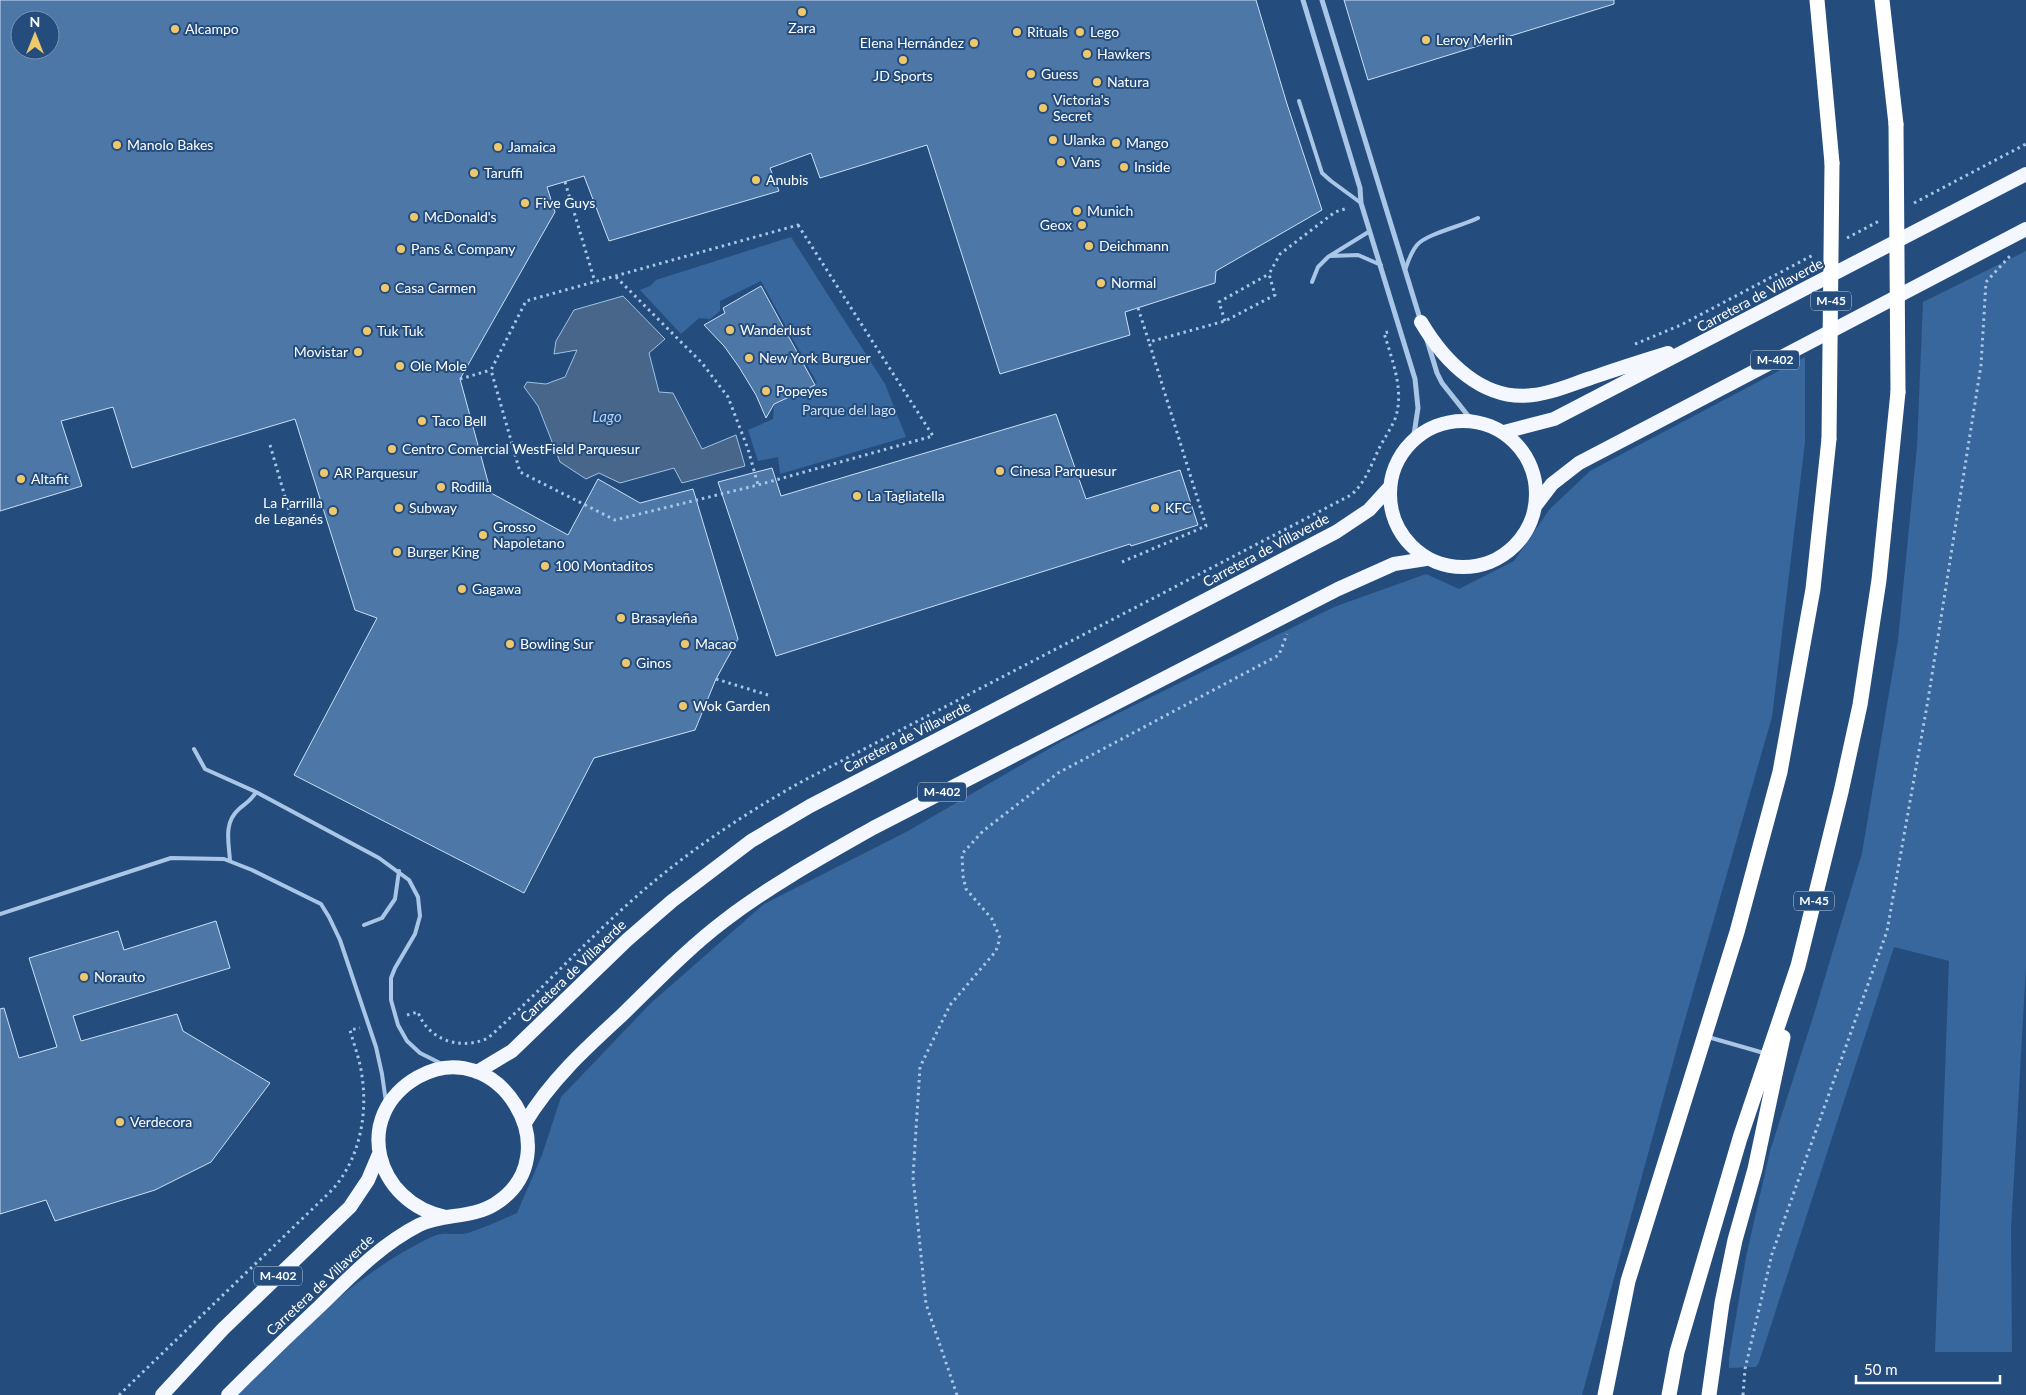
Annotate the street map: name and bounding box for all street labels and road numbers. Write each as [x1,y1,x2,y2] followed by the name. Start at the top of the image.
[1694,254,1826,335] street label: Carretera de Villaverde
[1811,292,1851,310] road number: M-45
[1751,350,1799,370] road number: M-402
[1200,509,1332,590] street label: Carretera de Villaverde
[840,697,973,776] street label: Carretera de Villaverde
[918,782,966,802] road number: M-402
[1794,891,1834,910] road number: M-45
[516,916,629,1026] street label: Carretera de Villaverde
[262,1231,377,1339] street label: Carretera de Villaverde
[254,1266,302,1285] road number: M-402

